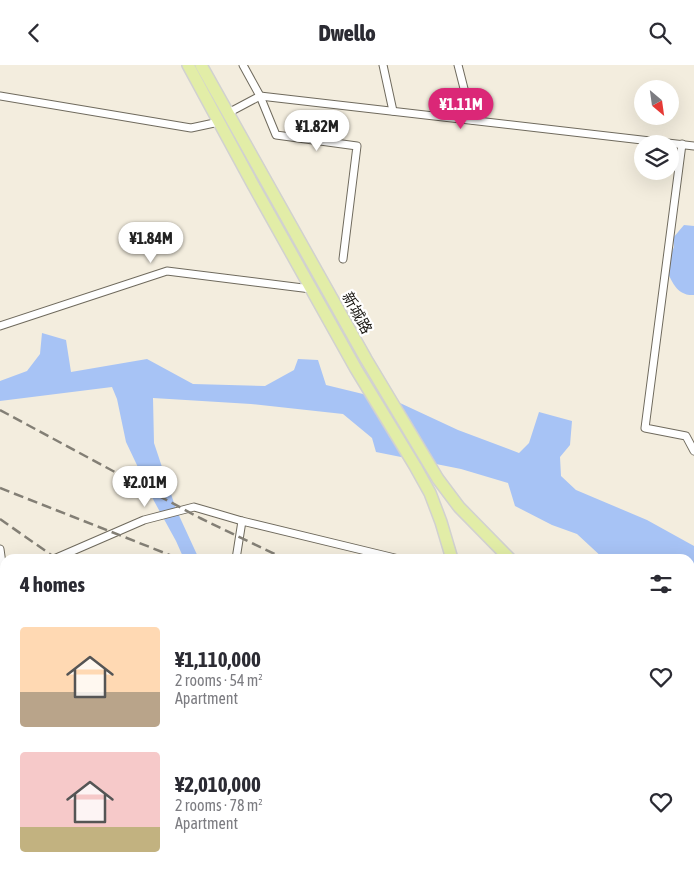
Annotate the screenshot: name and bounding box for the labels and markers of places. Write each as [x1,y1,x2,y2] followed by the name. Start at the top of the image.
[420,87,502,130] pin: ¥1.11M
[276,109,358,152] pin: ¥1.82M
[110,221,192,264] pin: ¥1.84M
[104,465,186,508] pin: ¥2.01M

